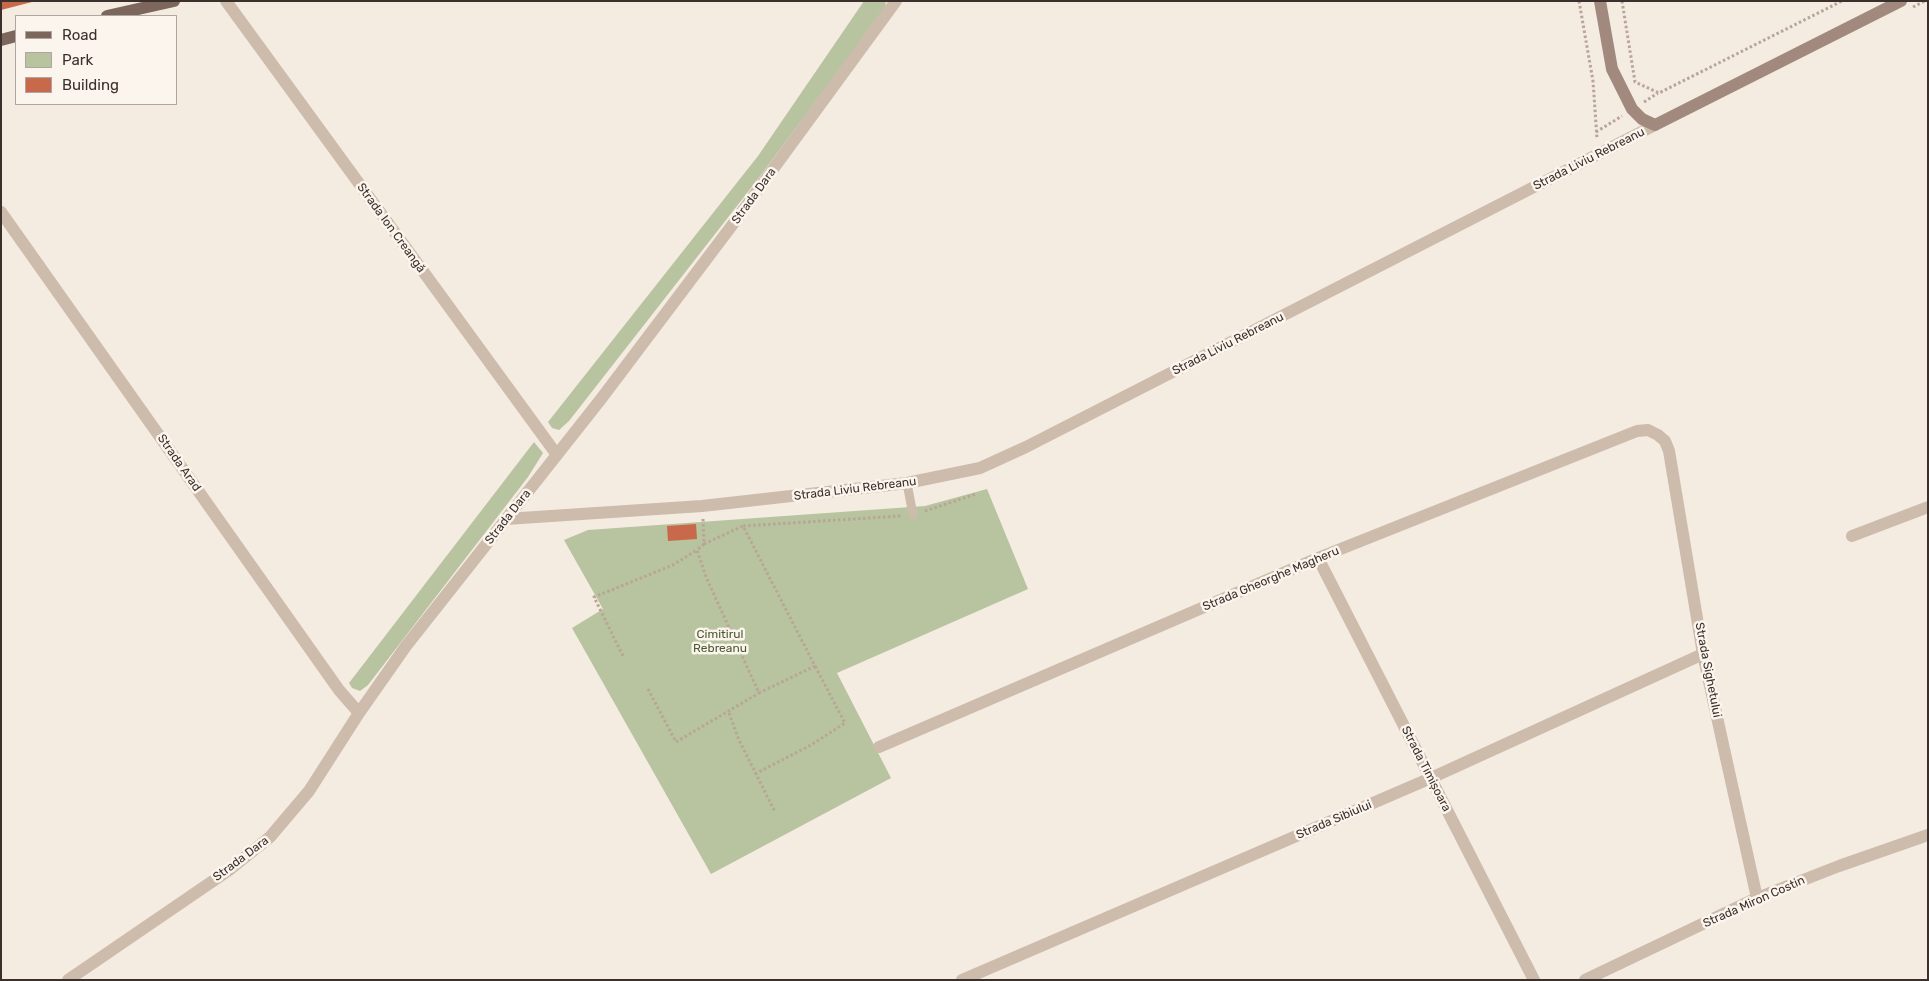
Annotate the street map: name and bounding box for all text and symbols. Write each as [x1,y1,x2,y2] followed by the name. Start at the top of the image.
[15,15,178,105] legend
[62,26,98,44] text: Road
[62,51,93,69] text: Park
[62,76,119,94] text: Building
[1531,125,1647,193] street label: Strada Liviu Rebreanu
[729,165,779,227] street label: Strada Dara
[354,180,428,276] street label: Strada Ion Creangă
[1170,310,1286,378] street label: Strada Liviu Rebreanu
[154,432,204,494] street label: Strada Arad
[793,474,917,504] street label: Strada Liviu Rebreanu
[482,487,534,547] street label: Strada Dara
[1201,544,1341,614] street label: Strada Gheorghe Magheru
[1692,621,1724,719] street label: Strada Sighetului
[693,628,747,656] park label: Cimitirul Rebreanu
[1398,724,1454,814] street label: Strada Timișoara
[1294,798,1374,842] street label: Strada Sibiului
[210,833,272,885] street label: Strada Dara
[1701,873,1807,931] street label: Strada Miron Costin

